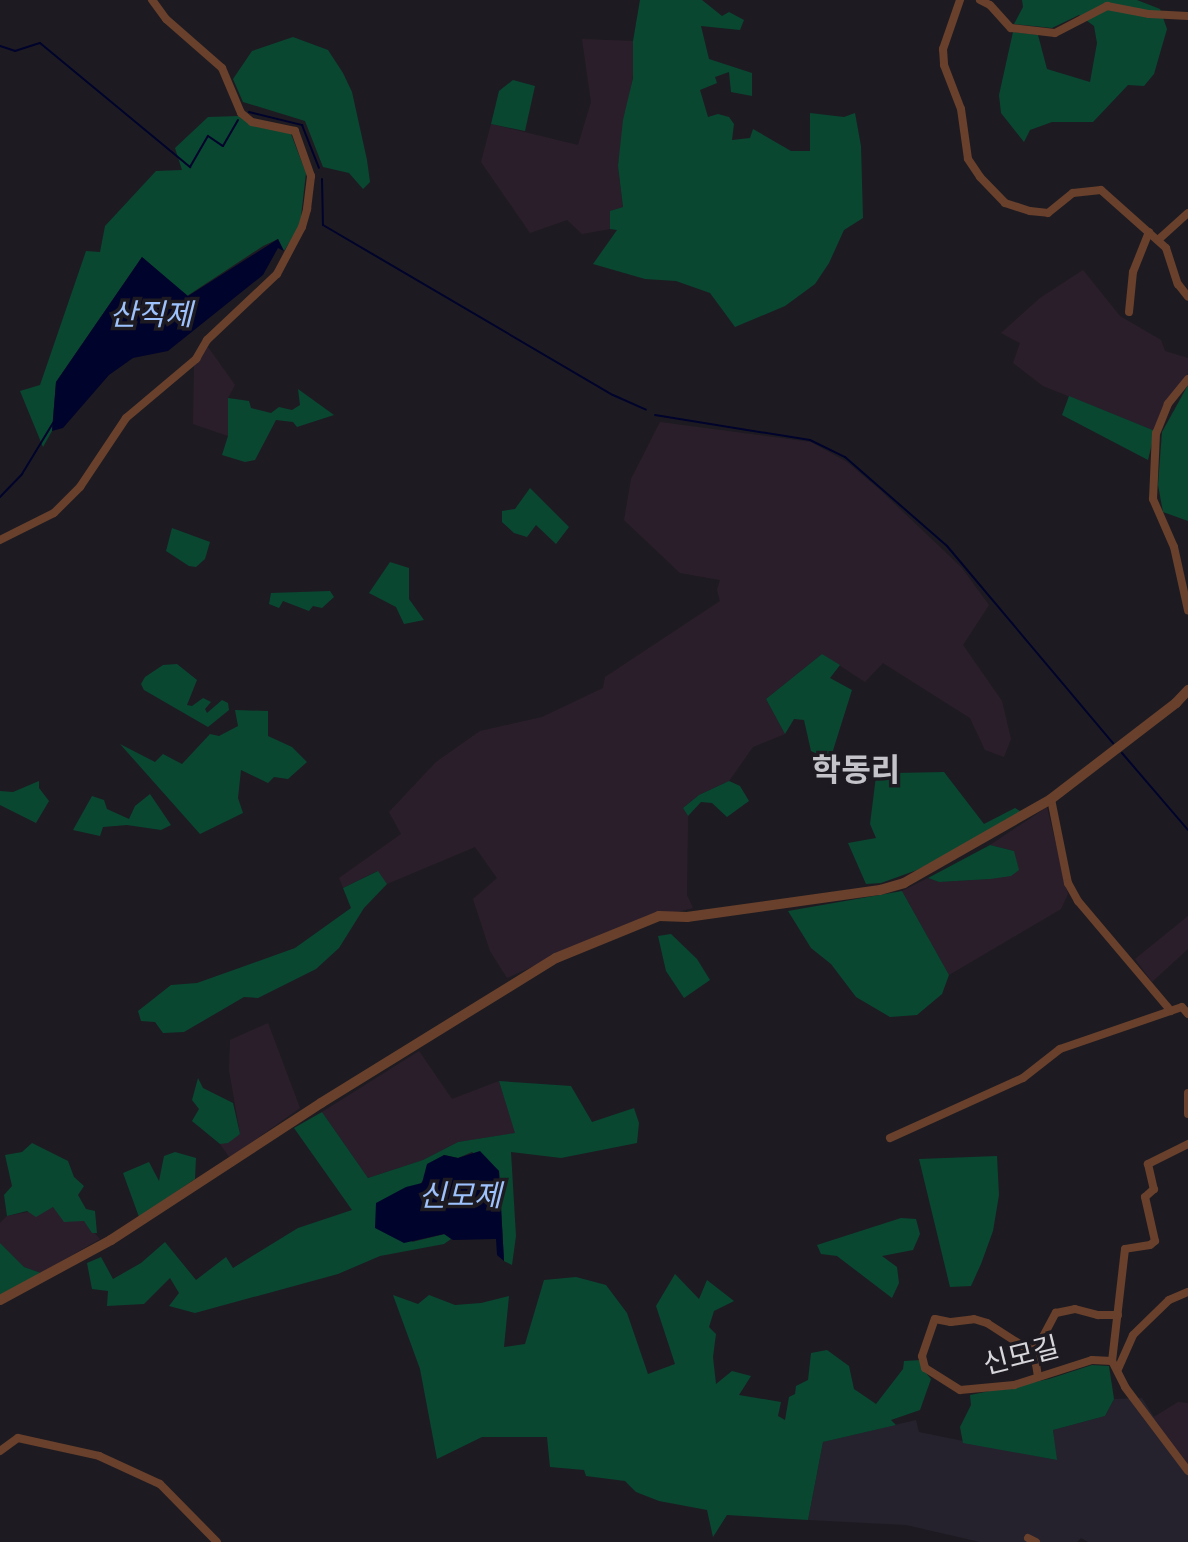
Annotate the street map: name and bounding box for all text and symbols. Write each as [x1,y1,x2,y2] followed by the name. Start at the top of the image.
[110,298,192,334] water label: 산직제
[812,752,900,790] district label: 학동리
[419,1179,501,1215] water label: 신모제
[979,1330,1063,1382] street label: 신모길

